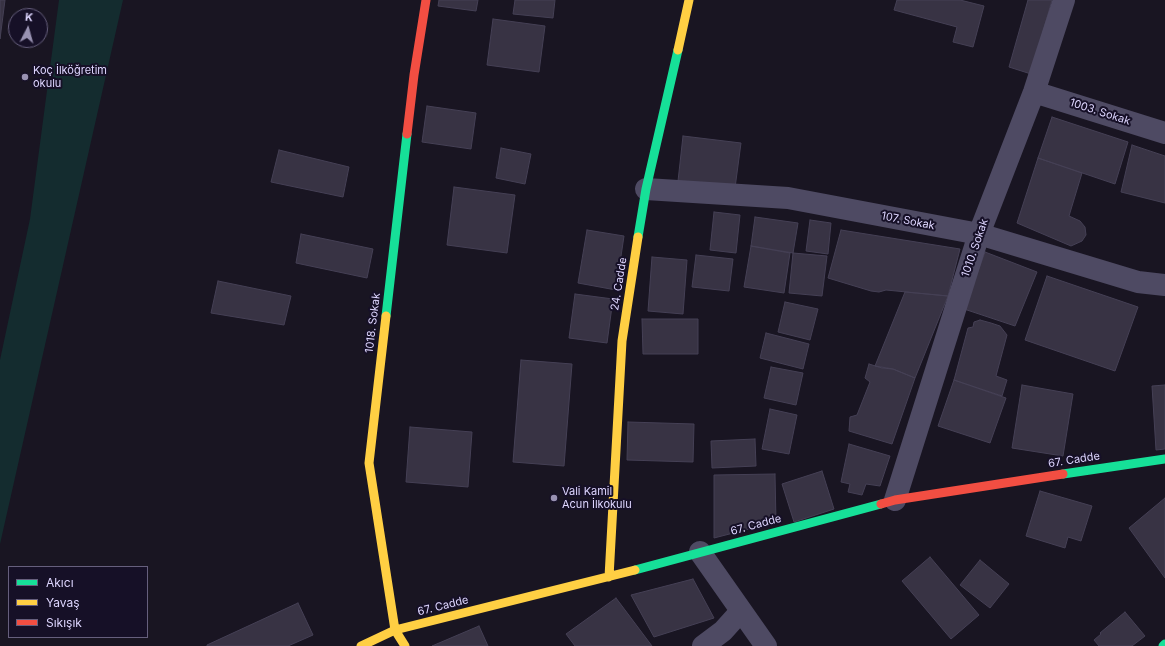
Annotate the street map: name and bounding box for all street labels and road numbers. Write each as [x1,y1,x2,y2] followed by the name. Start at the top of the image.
[1068,96,1132,128] street label: 1003. Sokak
[880,209,936,233] street label: 107. Sokak
[959,217,991,279] street label: 1010. Sokak
[608,256,630,312] street label: 24. Cadde
[363,292,383,354] street label: 1018. Sokak
[1047,449,1101,471] street label: 67. Cadde
[729,512,783,538] street label: 67. Cadde
[416,593,470,619] street label: 67. Cadde

